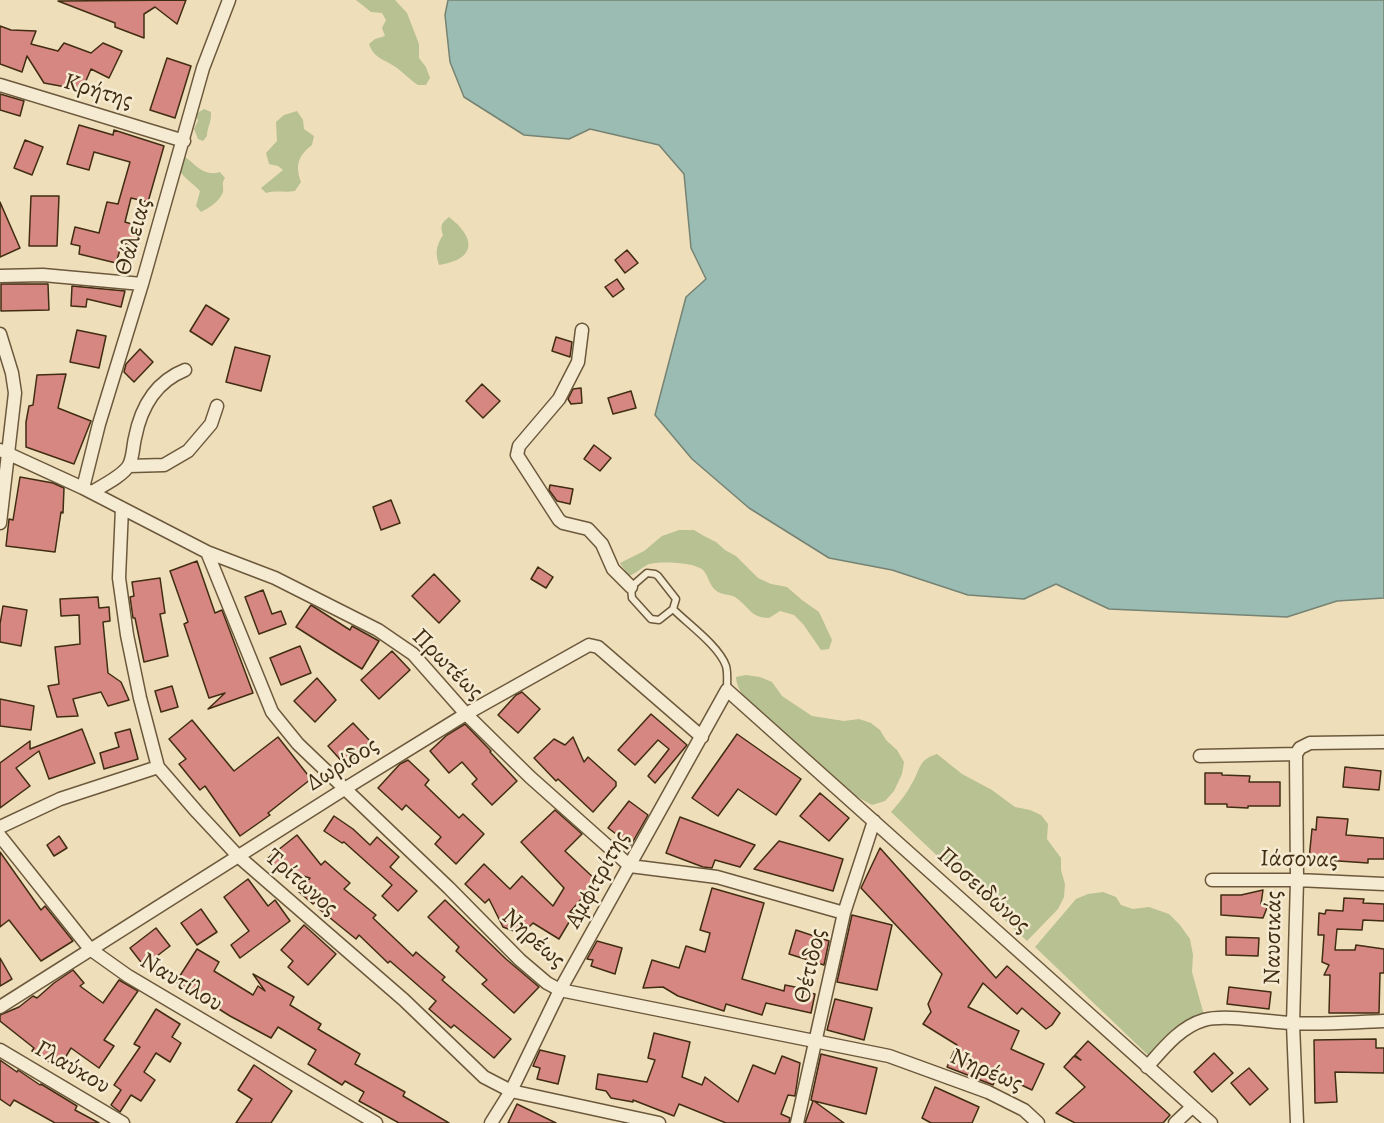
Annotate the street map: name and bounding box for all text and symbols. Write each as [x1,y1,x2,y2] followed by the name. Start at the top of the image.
[60,68,136,116] street label: Κρήτης
[109,195,159,279] street label: Θάλειας
[405,623,489,707] street label: Πρωτέως
[302,732,384,798] street label: Δωρίδος
[560,826,636,934] street label: Αμφιτρίτης
[930,842,1036,940] street label: Ποσειδώνος
[259,843,343,923] street label: Τρίτωνος
[1260,845,1338,875] street label: Ιάσονας
[1259,890,1289,986] street label: Ναυσικάς
[495,903,571,975] street label: Νηρέως
[788,926,834,1006] street label: Θέτιδος
[134,947,228,1019] street label: Ναυτίλου
[29,1035,115,1101] street label: Γλαύκου
[945,1043,1027,1099] street label: Νηρέως

